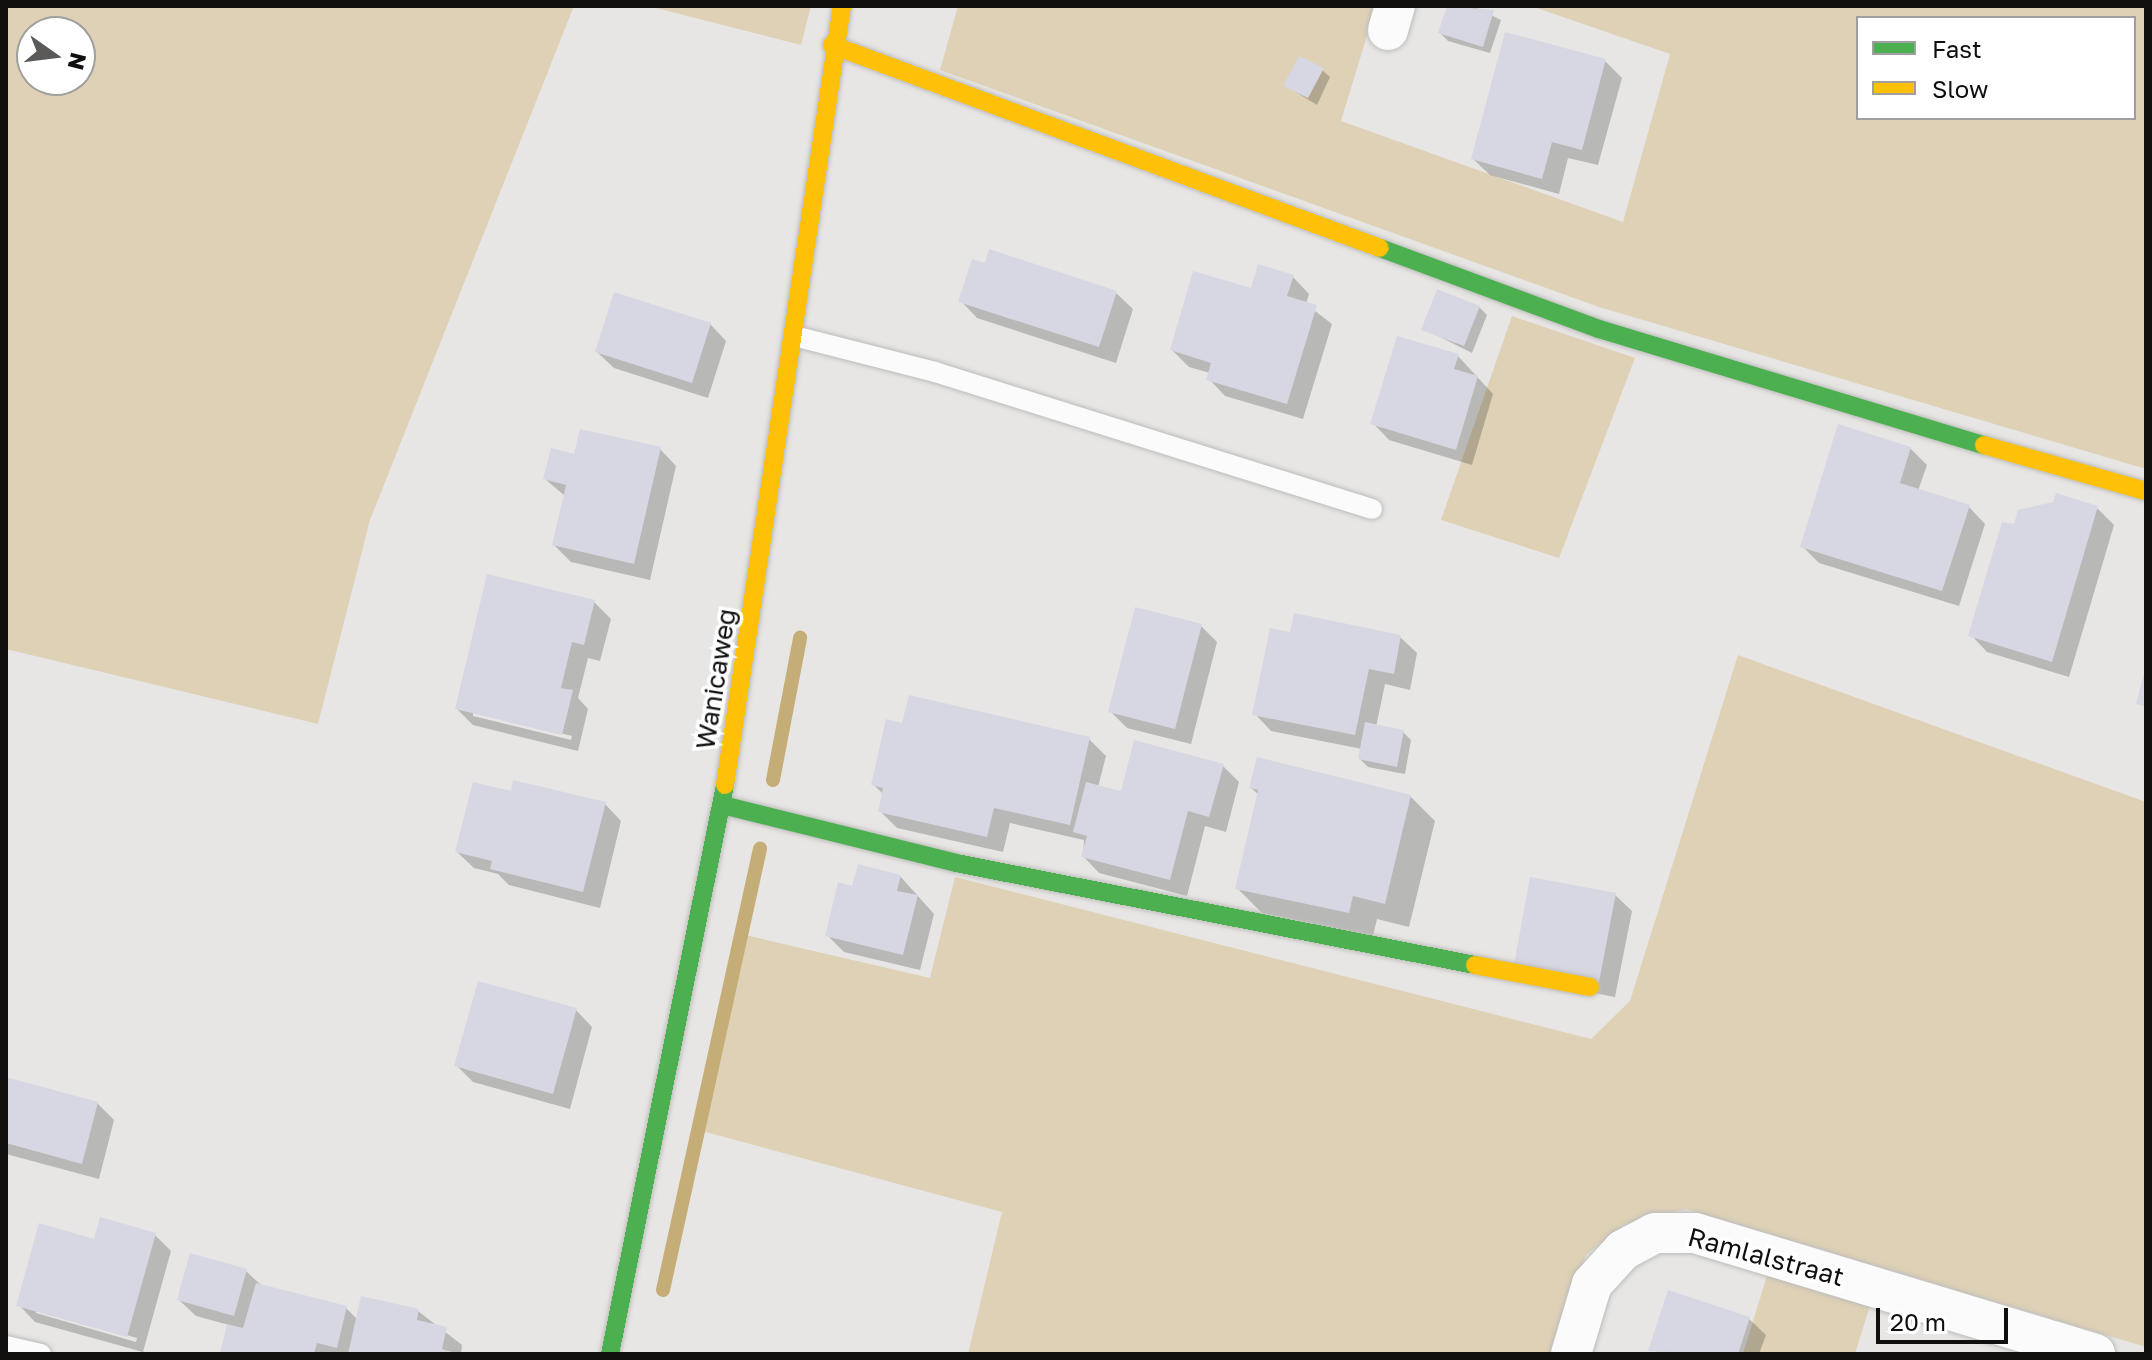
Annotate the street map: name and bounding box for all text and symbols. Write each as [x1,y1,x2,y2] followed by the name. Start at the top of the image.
[16,16,96,96] north arrow
[1856,16,2136,120] legend
[1932,34,1982,63] text: Fast
[63,50,93,73] text: N
[1932,74,1988,103] text: Slow
[689,606,743,752] street label: Wanicaweg
[1685,1221,1847,1293] street label: Ramlalstraat
[1880,1292,2012,1342] scale bar
[1890,1307,1946,1336] text: 20 m

